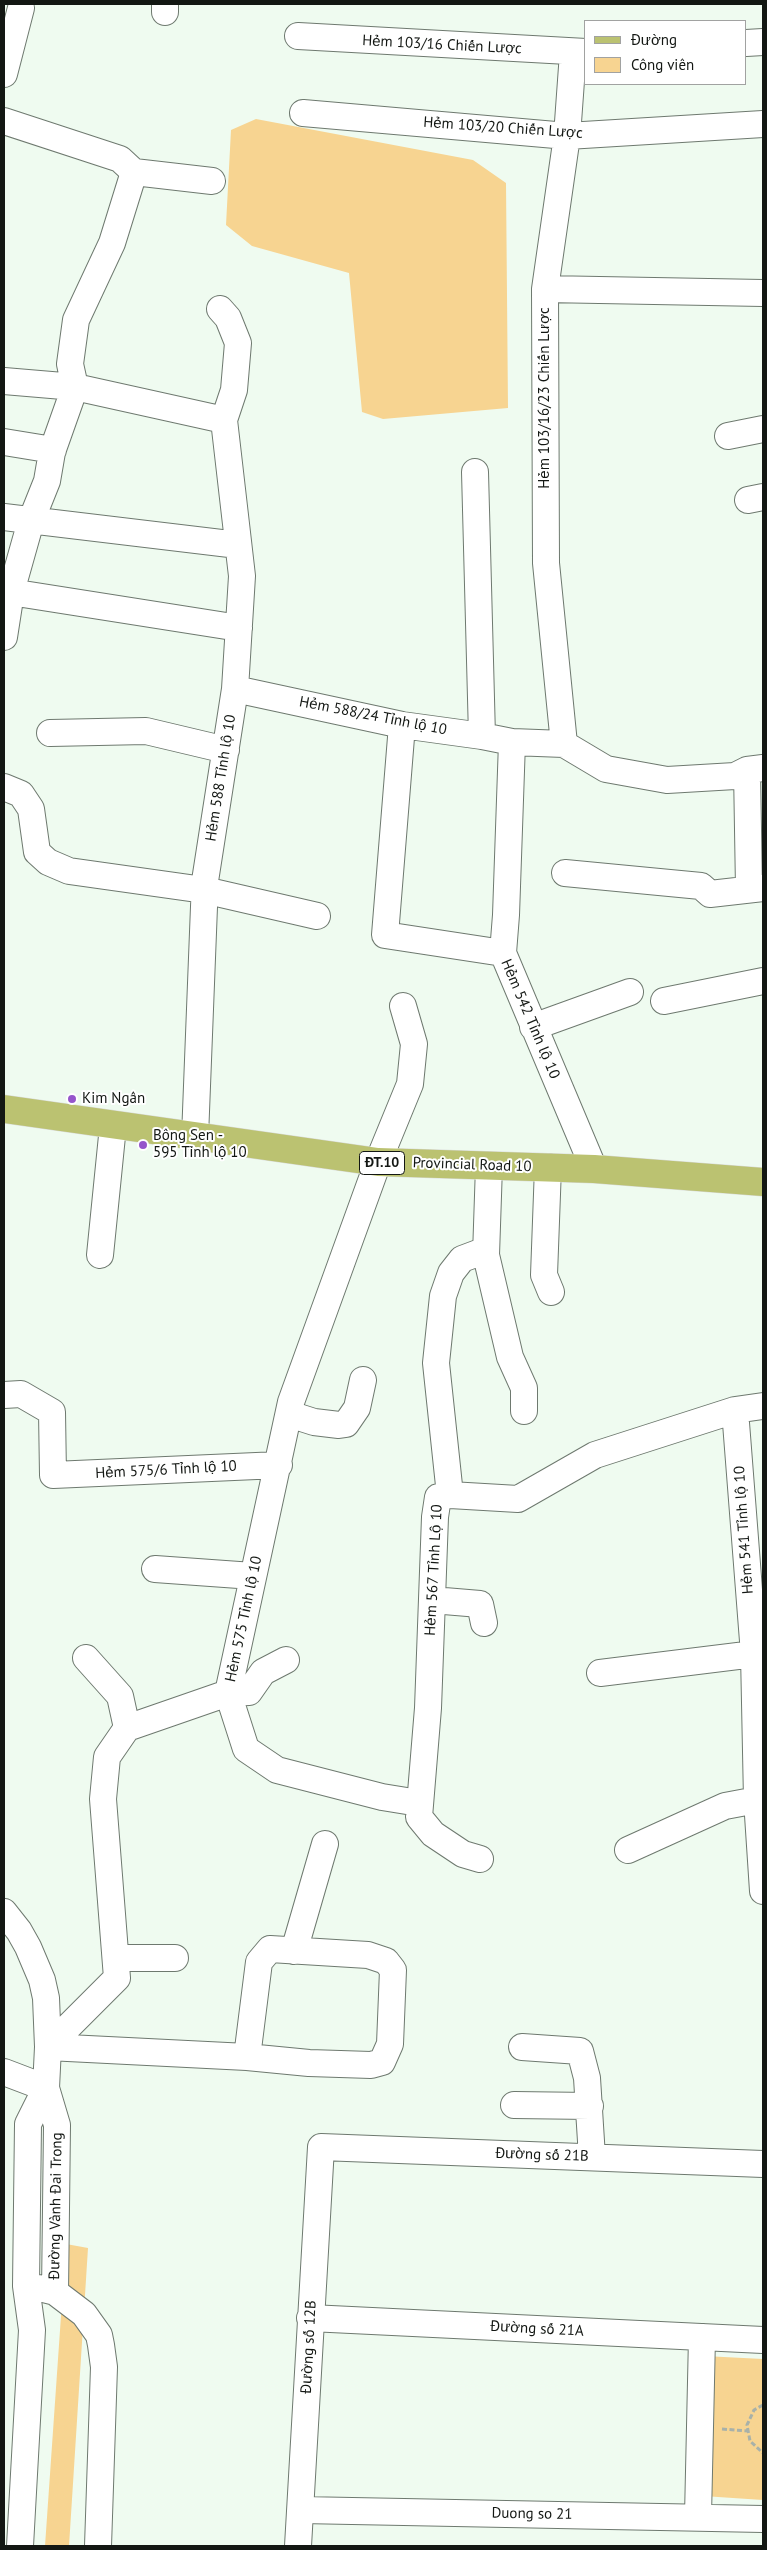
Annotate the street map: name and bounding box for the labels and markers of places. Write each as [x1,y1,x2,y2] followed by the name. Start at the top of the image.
[82,1090,145,1108] place label: Kim Ngân
[66,1093,78,1105] marker: Kim Ngân
[153,1127,247,1162] place label: Bông Sen - 595 Tỉnh lộ 10
[137,1139,149,1151] marker: Bông Sen - 595 Tỉnh lộ 10

